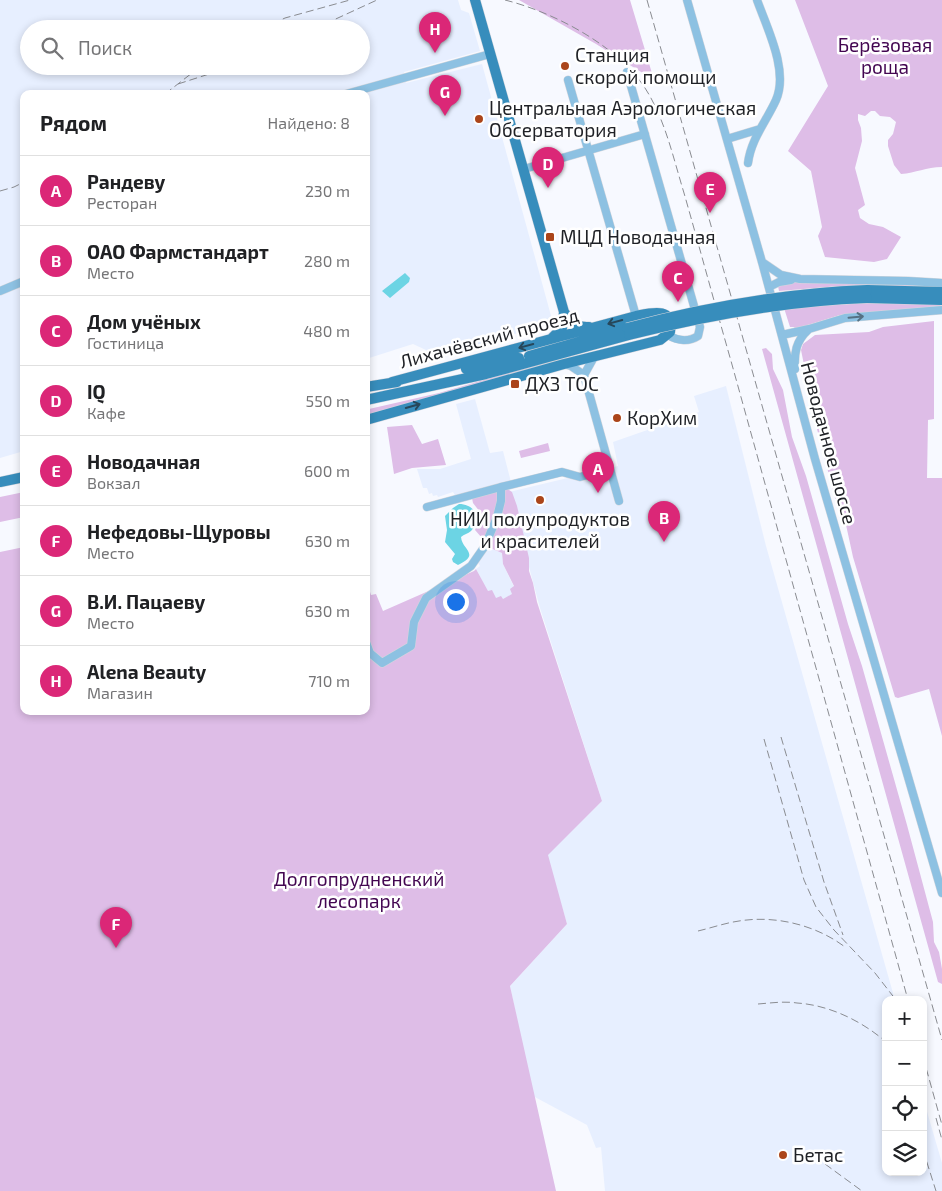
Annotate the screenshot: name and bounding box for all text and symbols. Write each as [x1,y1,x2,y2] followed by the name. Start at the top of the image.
[419,12,451,53] pin: H
[20,20,370,75] search box
[838,33,932,78] park label: Берёзовая роща
[38,34,66,62] icon: search
[78,36,132,59] text: Поиск
[575,43,716,88] place label: Станция скорой помощи
[559,60,571,72] marker: Станция скорой помощи
[429,75,461,116] pin: G
[489,96,756,141] place label: Центральная Аэрологическая Обсерватория
[40,110,107,135] text: Рядом
[268,113,350,132] text: Найдено: 8
[473,113,485,125] marker: Центральная Аэрологическая Обсерватория
[532,147,564,188] pin: D
[87,170,165,193] text: Рандеву
[694,172,726,213] pin: E
[51,181,61,200] text: A
[305,181,350,200] text: 230 m
[87,193,157,212] text: Ресторан
[560,225,715,248] place label: МЦД Новодачная
[544,231,556,243] marker: МЦД Новодачная
[87,240,269,263] text: ОАО Фармстандарт
[51,251,61,270] text: B
[304,251,350,270] text: 280 m
[662,261,694,302] pin: C
[87,263,134,282] text: Место
[397,303,581,373] street label: Лихачёвский проезд
[87,310,201,333] text: Дом учёных
[847,312,863,322] one-way arrow
[607,318,623,327] one-way arrow
[51,321,61,340] text: C
[303,321,350,340] text: 480 m
[87,333,164,352] text: Гостиница
[519,342,535,351] one-way arrow
[797,359,862,527] street label: Новодачное шоссе
[525,372,599,395] place label: ДХЗ ТОС
[509,378,521,390] marker: ДХЗ ТОС
[87,380,106,403] text: IQ
[51,391,61,410] text: D
[306,391,350,410] text: 550 m
[405,401,421,411] one-way arrow
[87,403,126,422] text: Кафе
[627,406,697,429] place label: КорХим
[611,412,623,424] marker: КорХим
[87,450,200,473] text: Новодачная
[582,452,614,493] pin: A
[51,461,61,480] text: E
[304,461,350,480] text: 600 m
[87,473,140,492] text: Вокзал
[534,494,546,506] marker: НИИ полупродуктов и красителей
[648,501,680,542] pin: B
[450,507,630,552] place label: НИИ полупродуктов и красителей
[87,520,271,543] text: Нефедовы-Щуровы
[52,531,60,550] text: F
[305,531,350,550] text: 630 m
[87,543,134,562] text: Место
[443,589,469,615] your location
[87,590,205,613] text: В.И. Пацаеву
[51,601,61,620] text: G
[305,601,350,620] text: 630 m
[87,613,134,632] text: Место
[87,660,206,683] text: Alena Beauty
[50,671,62,690] text: H
[308,671,350,690] text: 710 m
[87,683,153,702] text: Магазин
[274,867,444,912] park label: Долгопрудненский лесопарк
[100,907,132,948] pin: F
[882,996,927,1176] map controls
[882,996,927,1041] button: +
[882,1041,927,1086] button: −
[882,1086,927,1131] button: locate
[882,1131,927,1176] button: layers
[793,1143,843,1166] place label: Бетас
[777,1149,789,1161] marker: Бетас

